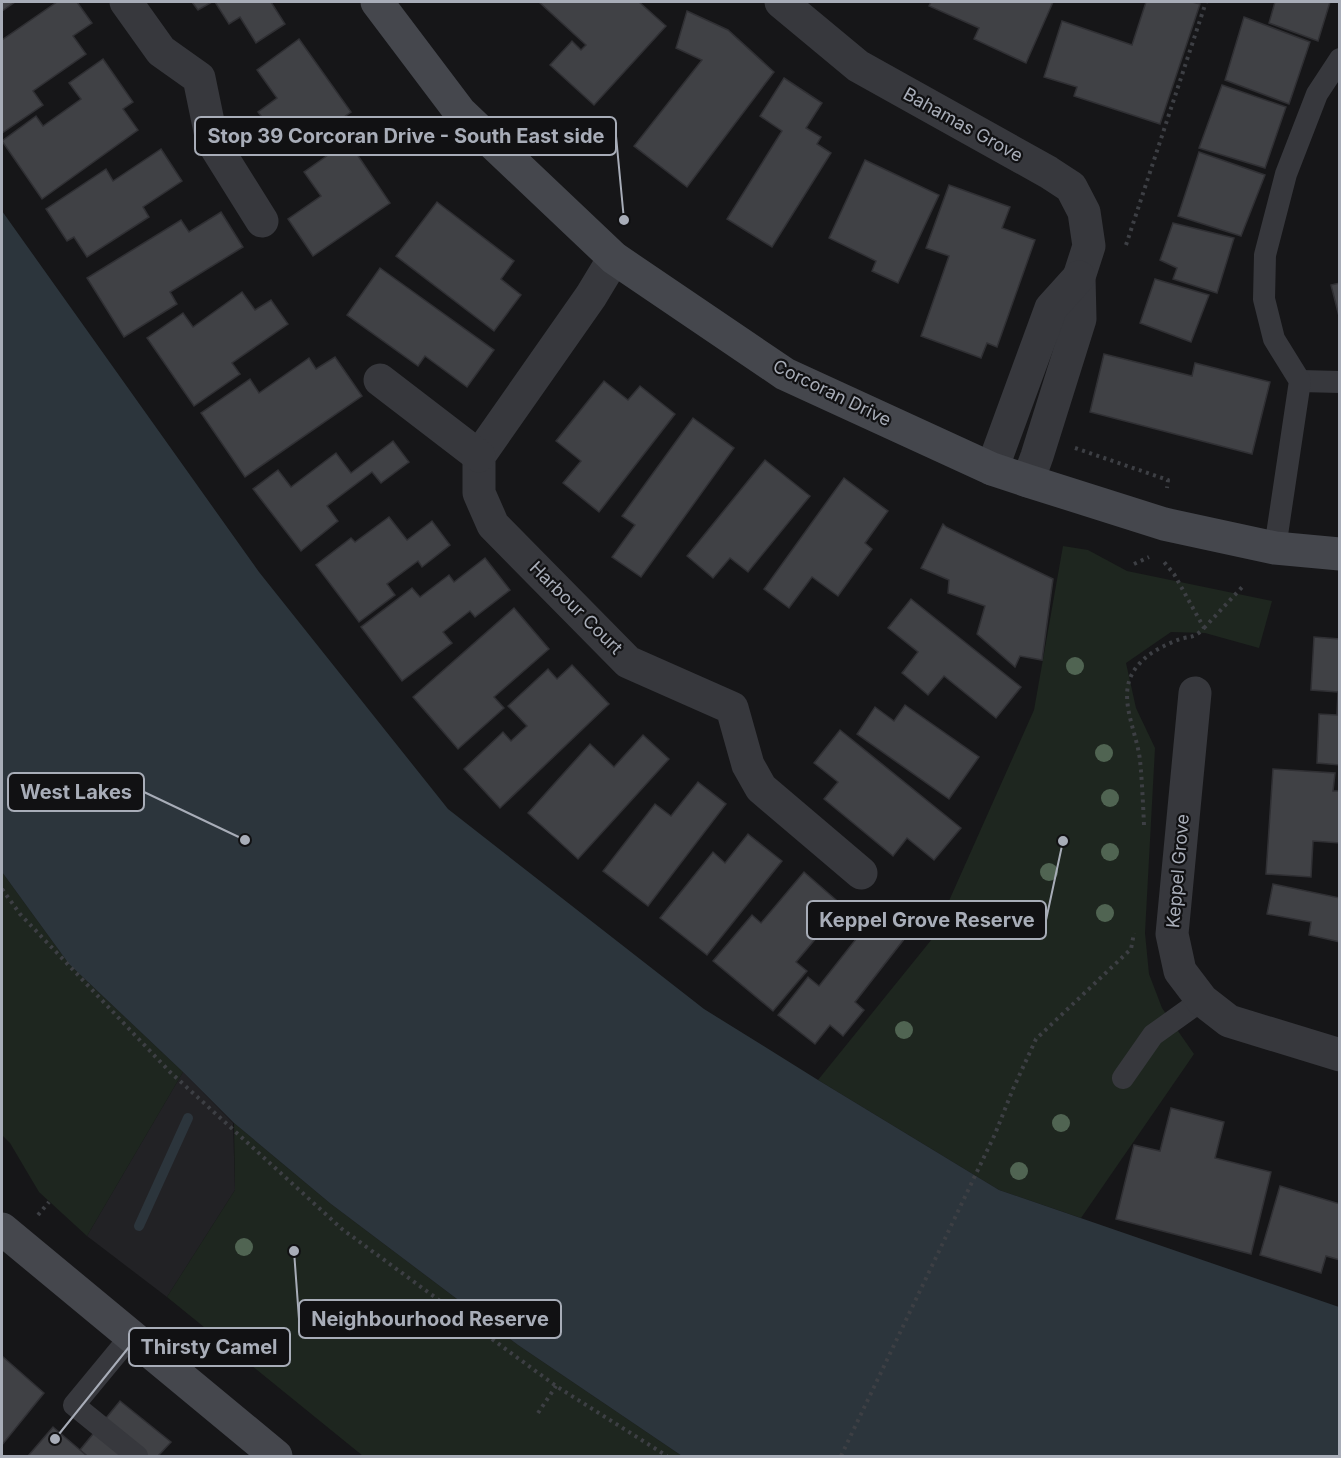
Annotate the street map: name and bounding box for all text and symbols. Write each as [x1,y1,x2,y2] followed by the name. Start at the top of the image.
[900,83,1027,166] street label: Bahamas Grove
[195,117,616,155] callout: Stop 39 Corcoran Drive - South East side
[208,124,605,148] text: Stop 39 Corcoran Drive - South East side
[770,355,895,430] street label: Corcoran Drive
[526,557,627,658] street label: Harbour Court
[8,773,144,811] callout: West Lakes
[20,780,132,804] text: West Lakes
[1162,813,1193,929] street label: Keppel Grove
[807,901,1046,939] callout: Keppel Grove Reserve
[819,908,1035,932] text: Keppel Grove Reserve
[299,1300,561,1338] callout: Neighbourhood Reserve
[311,1307,549,1331] text: Neighbourhood Reserve
[129,1328,290,1366] callout: Thirsty Camel
[140,1335,278,1359] text: Thirsty Camel

